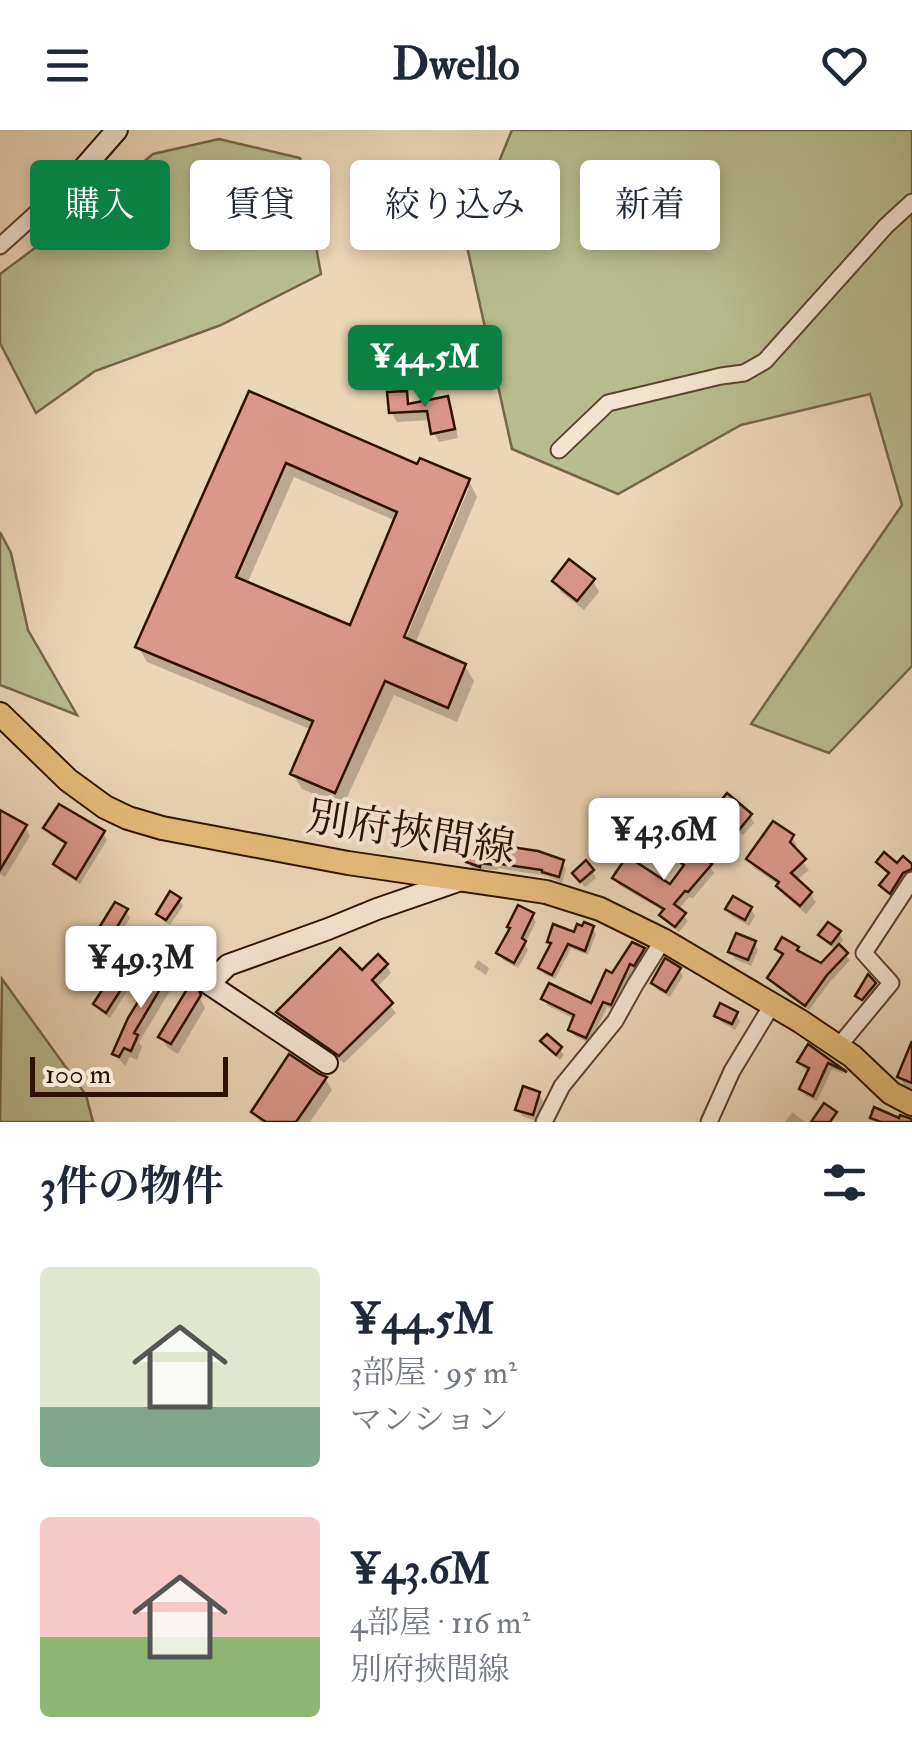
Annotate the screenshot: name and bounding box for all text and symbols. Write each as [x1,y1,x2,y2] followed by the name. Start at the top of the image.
[392,37,520,93] text: Dwello
[40,38,95,93] icon: menu
[817,38,872,93] icon: heart
[30,160,170,250] chip: 購入
[190,160,330,250] chip: 賃貸
[350,160,560,250] chip: 絞り込み
[580,160,720,250] chip: 新着
[344,325,506,410] pin: ¥44.5M
[370,337,480,377] text: ¥44.5M
[303,791,519,875] street label: 別府挾間線
[583,798,745,883] pin: ¥43.6M
[611,810,717,850] text: ¥43.6M
[60,926,222,1011] pin: ¥49.3M
[87,938,195,978] text: ¥49.3M
[30,1052,228,1096] scale bar
[45,1057,111,1092] text: 100 m
[817,1155,872,1210] icon: filters
[40,1161,224,1213] text: 3件の物件
[350,1294,494,1346] text: ¥44.5M
[120,1307,240,1427] icon: home
[350,1353,517,1393] text: 3部屋 · 95 m²
[350,1400,509,1440] text: マンション
[350,1544,490,1596] text: ¥43.6M
[120,1557,240,1677] icon: home
[350,1603,530,1643] text: 4部屋 · 116 m²
[350,1650,510,1690] text: 別府挾間線

